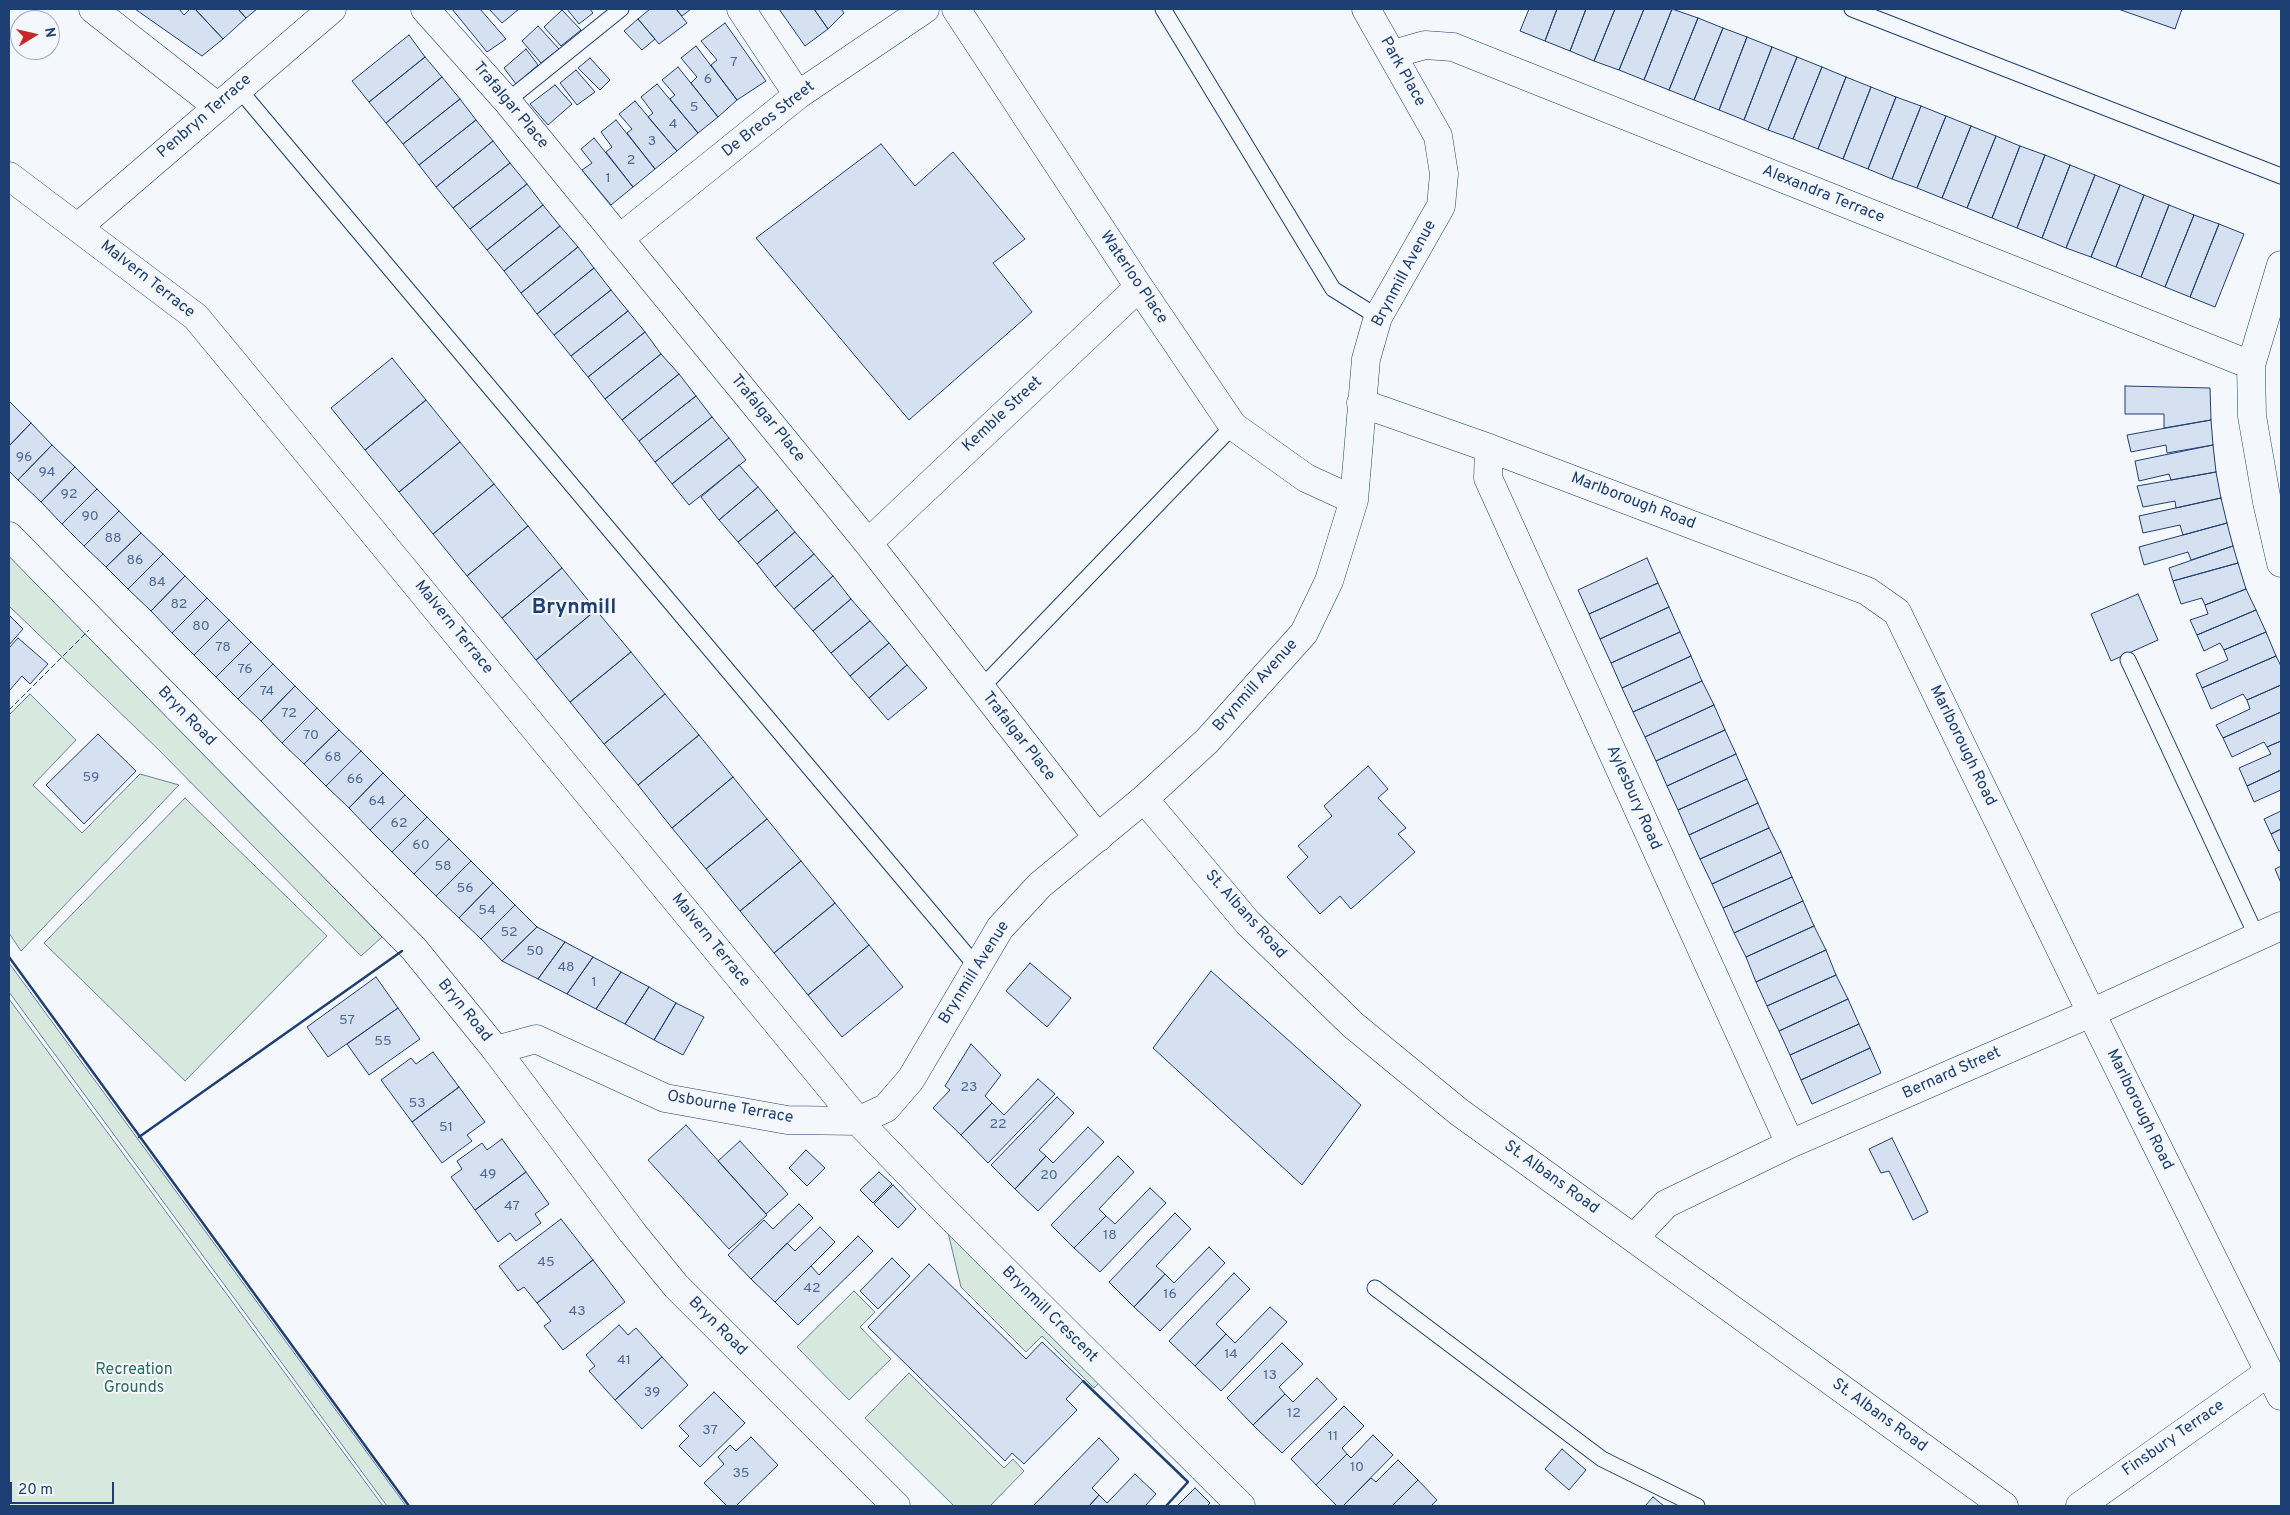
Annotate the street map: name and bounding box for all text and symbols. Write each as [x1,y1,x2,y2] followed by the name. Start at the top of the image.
[10,10,60,60] north arrow
[40,26,59,39] text: N
[1375,34,1429,110] street label: Park Place
[730,55,738,71] house number: 7
[468,59,552,153] street label: Trafalgar Place
[154,71,256,163] street label: Penbryn Terrace
[704,72,712,88] house number: 6
[719,78,819,162] street label: De Breos Street
[690,100,698,116] house number: 5
[669,117,677,133] house number: 4
[648,134,656,150] house number: 3
[627,153,635,169] house number: 2
[1759,162,1887,228] street label: Alexandra Terrace
[605,171,611,187] house number: 1
[1369,217,1441,331] street label: Brynmill Avenue
[1095,228,1171,328] street label: Waterloo Place
[96,237,198,323] street label: Malvern Terrace
[726,371,808,467] street label: Trafalgar Place
[959,373,1047,457] street label: Kemble Street
[16,450,32,466] house number: 96
[38,465,56,481] house number: 94
[1568,469,1698,535] street label: Marlborough Road
[61,487,77,503] house number: 92
[81,509,99,525] house number: 90
[104,531,122,547] house number: 88
[127,553,143,569] house number: 86
[148,575,166,591] house number: 84
[409,577,497,679] street label: Malvern Terrace
[532,596,616,622] district label: Brynmill
[171,597,187,613] house number: 82
[192,619,210,635] house number: 80
[1209,636,1303,736] street label: Brynmill Avenue
[215,640,231,656] house number: 78
[238,662,252,678] house number: 76
[153,683,219,751] street label: Bryn Road
[1924,683,2000,809] street label: Marlborough Road
[260,684,274,700] house number: 74
[977,689,1059,785] street label: Trafalgar Place
[281,706,297,722] house number: 72
[303,728,319,744] house number: 70
[1601,743,1665,853] street label: Aylesbury Road
[325,750,341,766] house number: 68
[83,770,99,786] house number: 59
[347,772,363,788] house number: 66
[368,794,386,810] house number: 64
[391,816,407,832] house number: 62
[412,838,430,854] house number: 60
[434,859,452,875] house number: 58
[1200,867,1290,963] street label: St. Albans Road
[456,881,474,897] house number: 56
[666,890,754,992] street label: Malvern Terrace
[478,903,496,919] house number: 54
[936,918,1014,1028] street label: Brynmill Avenue
[500,925,518,941] house number: 52
[526,944,544,960] house number: 50
[557,960,575,976] house number: 48
[591,975,597,991] house number: 1
[433,976,495,1046] street label: Bryn Road
[339,1013,355,1029] house number: 57
[374,1034,392,1050] house number: 55
[1900,1044,2004,1104] street label: Bernard Street
[2101,1047,2177,1173] street label: Marlborough Road
[961,1080,977,1096] house number: 23
[665,1087,795,1129] street label: Osbourne Terrace
[408,1096,426,1112] house number: 53
[989,1117,1007,1133] house number: 22
[439,1120,453,1136] house number: 51
[1500,1137,1602,1219] street label: St. Albans Road
[480,1167,496,1183] house number: 49
[1040,1168,1058,1184] house number: 20
[504,1199,520,1215] house number: 47
[1103,1228,1117,1244] house number: 18
[537,1255,555,1271] house number: 45
[997,1263,1101,1367] street label: Brynmill Crescent
[803,1281,821,1297] house number: 42
[1163,1287,1177,1303] house number: 16
[684,1294,750,1360] street label: Bryn Road
[568,1304,586,1320] house number: 43
[1224,1347,1238,1363] house number: 14
[617,1353,631,1369] house number: 41
[95,1361,173,1399] park label: Recreation Grounds
[1263,1368,1277,1384] house number: 13
[1828,1375,1930,1457] street label: St. Albans Road
[644,1385,660,1401] house number: 39
[2119,1397,2229,1481] street label: Finsbury Terrace
[1287,1406,1301,1422] house number: 12
[702,1423,718,1439] house number: 37
[1328,1429,1338,1445] house number: 11
[1350,1460,1364,1476] house number: 10
[732,1466,750,1482] house number: 35
[12,1472,116,1504] scale bar
[18,1481,53,1500] text: 20 m

